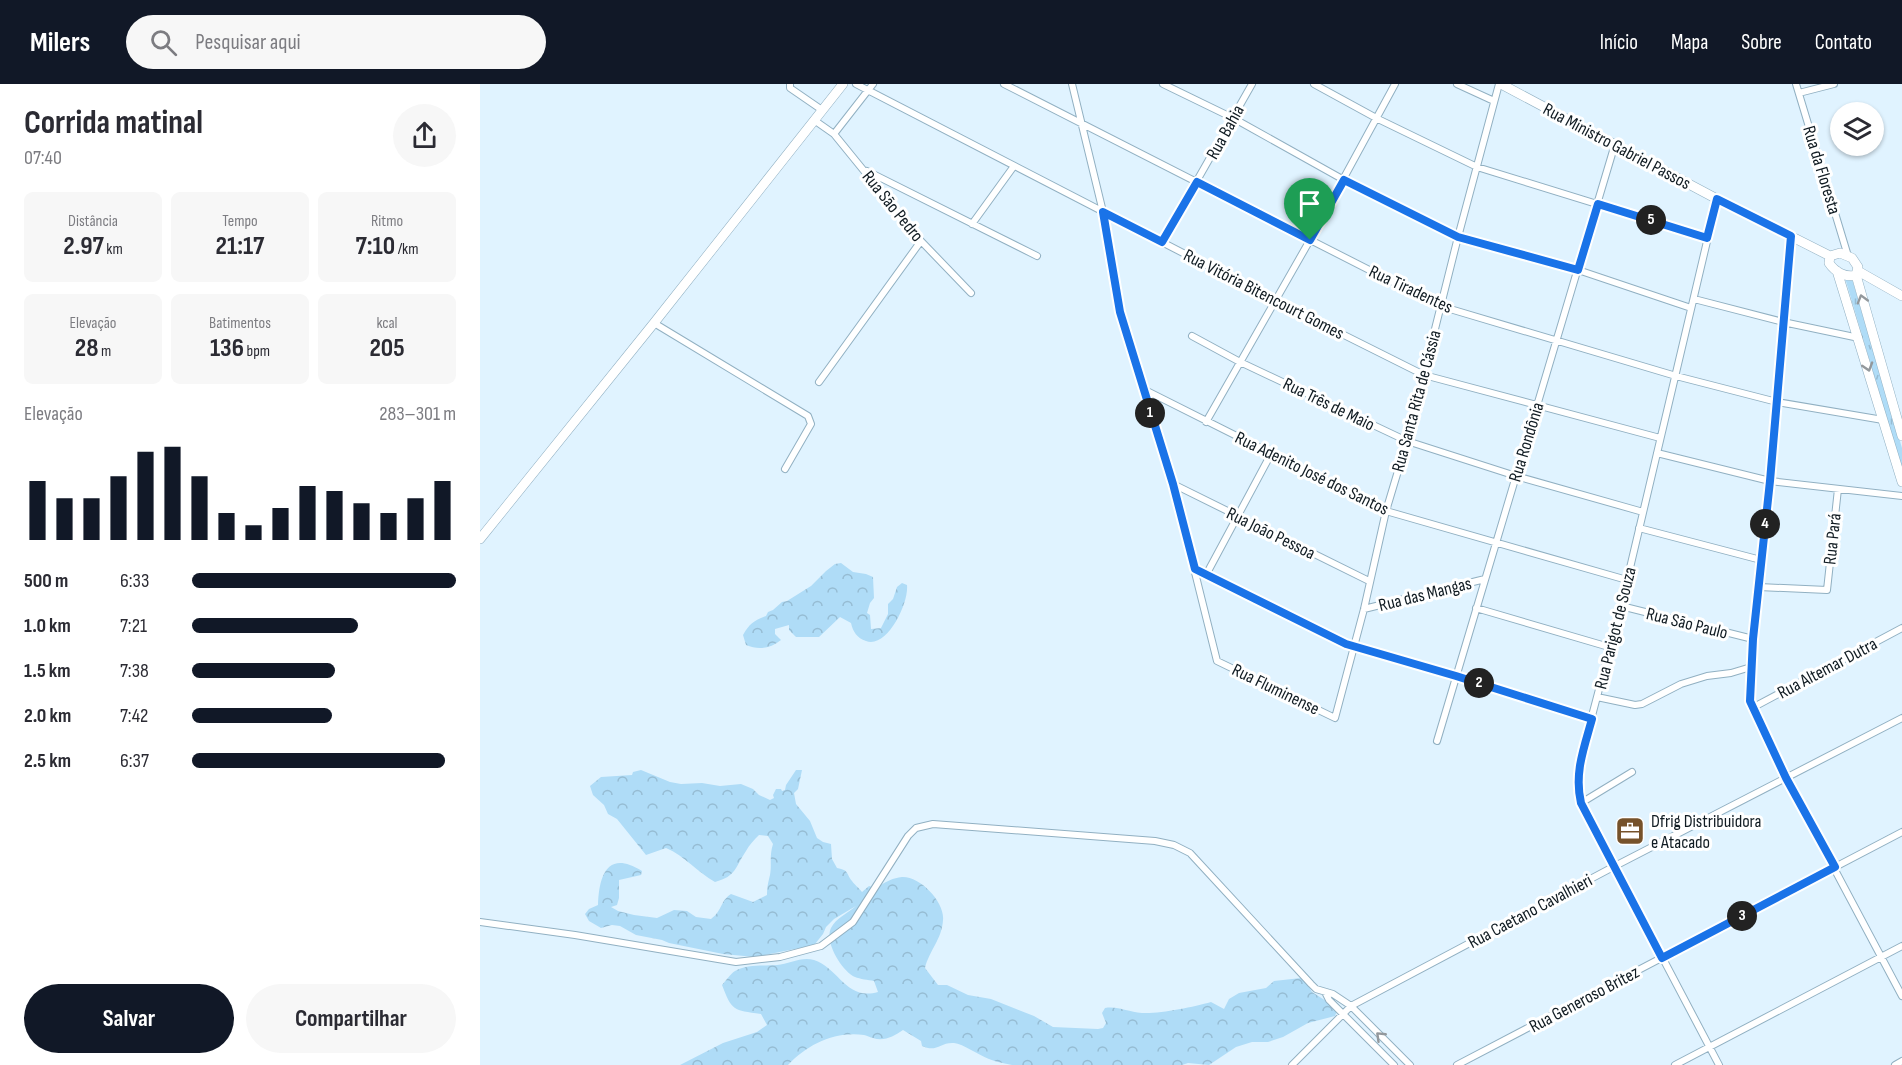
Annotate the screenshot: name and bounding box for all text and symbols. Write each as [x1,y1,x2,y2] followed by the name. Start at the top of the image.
[126,15,546,69] search box
[30,26,90,59] text: Milers
[147,26,180,59] icon: search
[195,29,301,56] text: Pesquisar aqui
[1600,30,1638,55] text: Início
[1671,30,1708,55] text: Mapa
[1741,30,1782,55] text: Sobre
[1815,30,1872,55] text: Contato
[1539,99,1694,194] street label: Rua Ministro Gabriel Passos
[1202,101,1249,163] street label: Rua Bahia
[1830,102,1884,156] map controls
[1830,102,1884,156] button: layers
[24,103,203,143] text: Corrida matinal
[393,104,456,167] button: share
[1798,123,1845,217] street label: Rua da Floresta
[24,146,62,170] text: 07:40
[858,167,928,246] street label: Rua São Pedro
[1284,178,1335,240] pin
[1293,187,1326,220] icon: arrive
[1636,205,1666,235] pin: 5
[1647,210,1655,229] text: 5
[68,212,118,231] text: Distância
[222,212,258,231] text: Tempo
[371,212,403,231] text: Ritmo
[63,231,104,262] text: 2.97
[216,231,264,262] text: 21:17
[356,231,395,262] text: 7:10
[104,240,123,259] text: km
[395,240,418,259] text: /km
[1180,245,1348,344] street label: Rua Vitória Bitencourt Gomes
[1366,261,1456,318] street label: Rua Tiradentes
[1857,294,1869,305] one-way arrow
[70,314,117,333] text: Elevação
[209,314,271,333] text: Batimentos
[376,314,398,333] text: kcal
[1387,328,1446,474] street label: Rua Santa Rita de Cássia
[75,333,98,364] text: 28
[210,333,244,364] text: 136
[369,333,405,364] text: 205
[98,342,111,361] text: m
[244,342,270,361] text: bpm
[1861,361,1873,372] one-way arrow
[1280,373,1378,436] street label: Rua Três de Maio
[1135,398,1165,428] pin: 1
[1504,400,1549,484] street label: Rua Rondônia
[24,402,83,426] text: Elevação
[379,402,456,426] text: 283–301 m
[1147,403,1153,422] text: 1
[1232,427,1392,520] street label: Rua Adenito José dos Santos
[1223,503,1319,564] street label: Rua João Pessoa
[1750,509,1780,539] pin: 4
[1819,512,1846,566] street label: Rua Pará
[1761,514,1769,533] text: 4
[1590,565,1641,691] street label: Rua Parigot de Souza
[24,569,68,593] text: 500 m
[120,569,149,593] text: 6:33
[1376,573,1474,616] street label: Rua das Mangas
[1644,603,1730,644] street label: Rua São Paulo
[24,614,71,638] text: 1.0 km
[120,614,147,638] text: 7:21
[1774,633,1881,703] street label: Rua Altemar Dutra
[24,659,70,683] text: 1.5 km
[120,659,149,683] text: 7:38
[1229,659,1323,720] street label: Rua Fluminense
[1464,668,1494,698] pin: 2
[1475,673,1483,692] text: 2
[24,704,71,728] text: 2.0 km
[120,704,148,728] text: 7:42
[24,749,71,773] text: 2.5 km
[120,749,149,773] text: 6:37
[1651,811,1761,853] place label: Dfrig Distribuidora e Atacado
[1614,815,1646,847] office icon: Dfrig Distribuidora e Atacado
[1465,870,1596,953] street label: Rua Caetano Cavalhieri
[1727,901,1757,931] pin: 3
[1738,906,1746,925] text: 3
[1526,961,1643,1037] street label: Rua Generoso Britez
[24,984,234,1053] button: Salvar
[246,984,456,1053] button: Compartilhar
[1377,1032,1388,1043] one-way arrow

